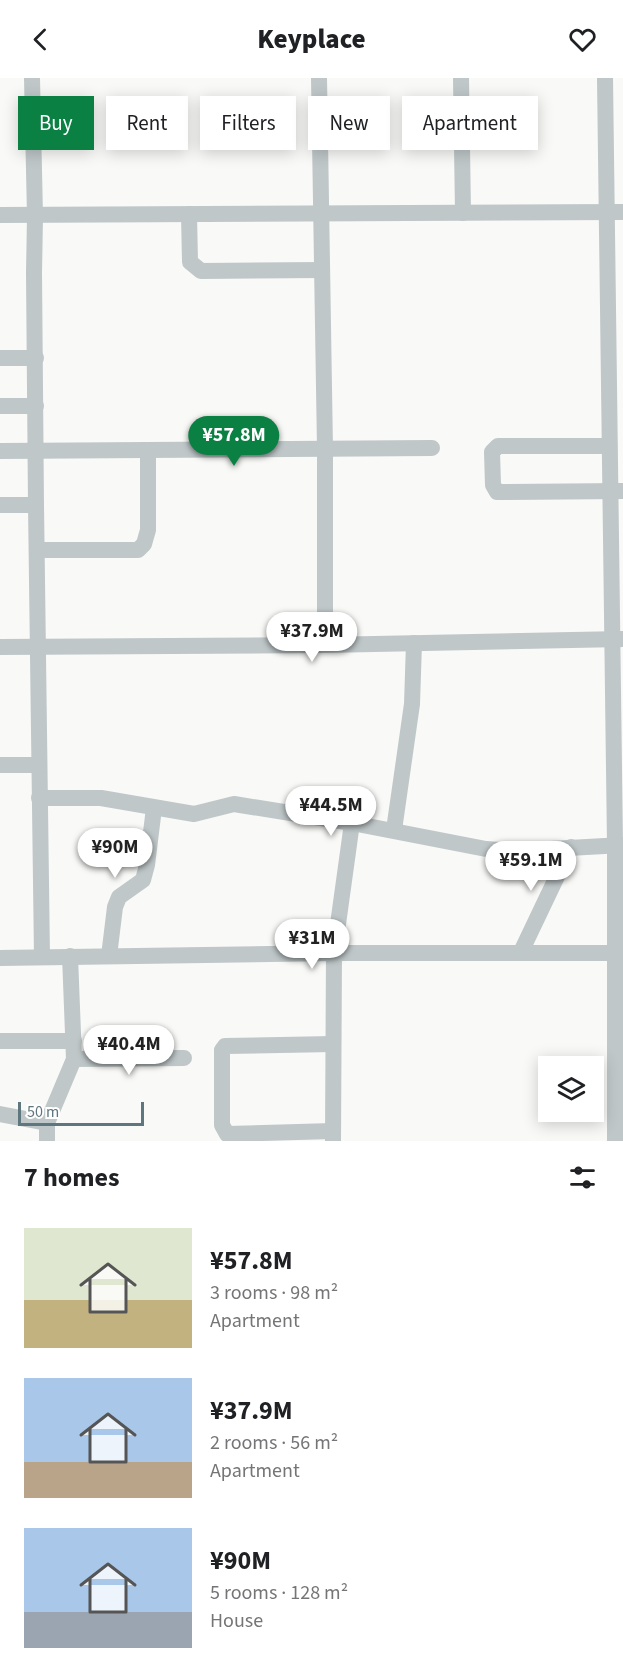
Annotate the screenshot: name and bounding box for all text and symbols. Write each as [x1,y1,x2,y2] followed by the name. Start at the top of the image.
[257,20,366,59] text: Keyplace
[24,23,57,56] icon: back
[566,23,599,56] icon: heart
[18,96,94,150] chip: Buy
[106,96,188,150] chip: Rent
[200,96,296,150] chip: Filters
[308,96,390,150] chip: New
[402,96,538,150] chip: Apartment
[185,416,283,467] pin: ¥57.8M
[202,421,266,449] text: ¥57.8M
[263,612,361,663] pin: ¥37.9M
[280,617,344,645] text: ¥37.9M
[282,786,380,837] pin: ¥44.5M
[299,791,363,819] text: ¥44.5M
[79,828,151,879] pin: ¥90M
[92,833,138,861] text: ¥90M
[482,841,580,892] pin: ¥59.1M
[499,846,563,874] text: ¥59.1M
[276,919,348,970] pin: ¥31M
[289,924,335,952] text: ¥31M
[80,1025,178,1076] pin: ¥40.4M
[97,1030,161,1058] text: ¥40.4M
[538,1056,604,1122] map controls
[538,1056,604,1122] button: layers
[18,1099,144,1126] scale bar
[27,1101,59,1123] text: 50 m
[24,1159,119,1196] text: 7 homes
[566,1161,599,1194] icon: filters
[210,1242,293,1279] text: ¥57.8M
[72,1252,144,1324] icon: home
[210,1279,338,1307] text: 3 rooms · 98 m²
[210,1307,300,1335] text: Apartment
[210,1392,293,1429] text: ¥37.9M
[72,1402,144,1474] icon: home
[210,1429,338,1457] text: 2 rooms · 56 m²
[210,1457,300,1485] text: Apartment
[210,1542,271,1579] text: ¥90M
[72,1552,144,1624] icon: home
[210,1579,348,1607] text: 5 rooms · 128 m²
[210,1607,263,1635] text: House

